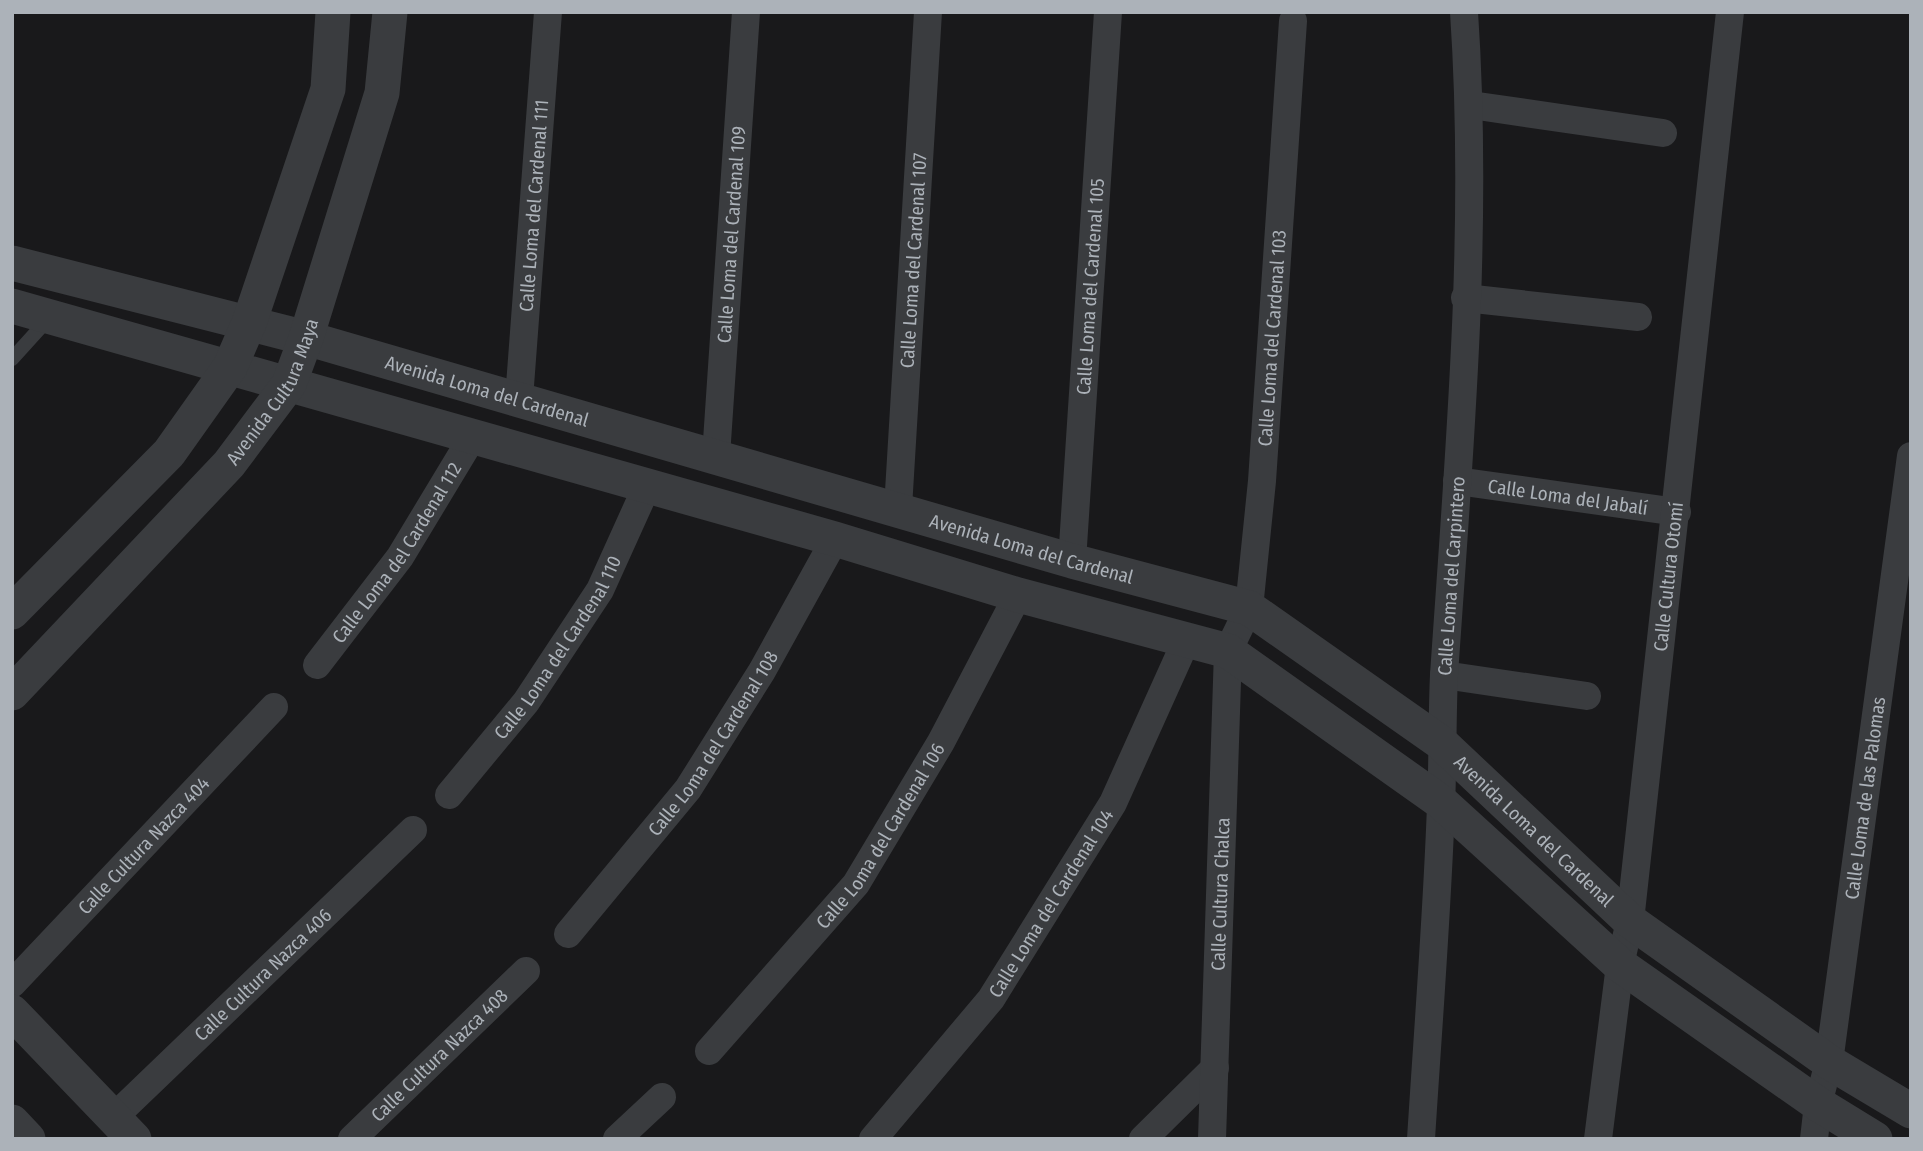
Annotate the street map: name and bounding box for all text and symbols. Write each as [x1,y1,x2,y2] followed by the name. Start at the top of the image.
[515,99,553,313] street label: Calle Loma del Cardenal 111
[713,125,750,344] street label: Calle Loma del Cardenal 109
[895,152,931,369] street label: Calle Loma del Cardenal 107
[1072,178,1109,396] street label: Calle Loma del Cardenal 105
[1253,229,1291,447] street label: Calle Loma del Cardenal 103
[221,316,323,470] street label: Avenida Cultura Maya
[383,351,591,432] street label: Avenida Loma del Cardenal
[327,458,466,648] street label: Calle Loma del Cardenal 112
[1486,474,1649,520] street label: Calle Loma del Jabalí
[1433,476,1470,676] street label: Calle Loma del Carpintero
[1649,501,1688,652] street label: Calle Cultura Otomí
[927,509,1136,589] street label: Avenida Loma del Cardenal
[489,552,626,744] street label: Calle Loma del Cardenal 110
[643,647,783,841] street label: Calle Loma del Cardenal 108
[1840,695,1890,901] street label: Calle Loma de las Palomas
[811,739,950,933] street label: Calle Loma del Cardenal 106
[1449,750,1618,912] street label: Avenida Loma del Cardenal
[73,772,214,919] street label: Calle Cultura Nazca 404
[984,805,1118,1002] street label: Calle Loma del Cardenal 104
[1207,817,1235,971] street label: Calle Cultura Chalca
[190,904,336,1046] street label: Calle Cultura Nazca 406
[366,984,513,1127] street label: Calle Cultura Nazca 408

